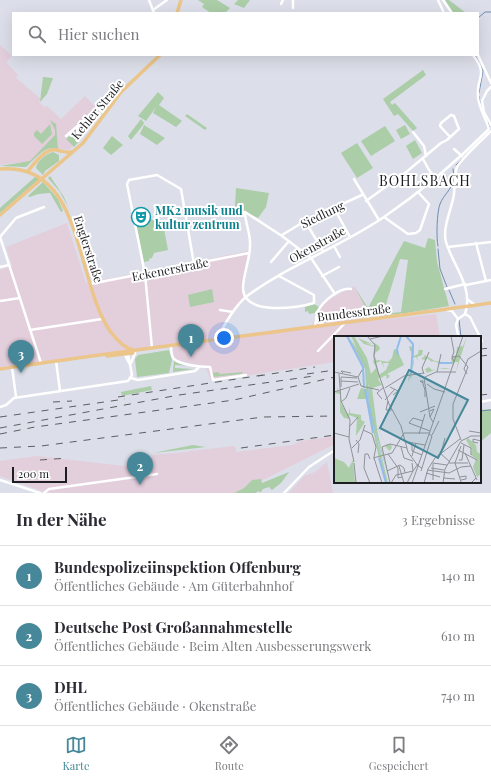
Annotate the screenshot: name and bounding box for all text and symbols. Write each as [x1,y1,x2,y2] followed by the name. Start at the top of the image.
[12,12,479,56] search box
[26,23,48,45] icon: search
[58,24,140,44] text: Hier suchen
[67,76,127,142] street label: Kehler Straße
[379,171,471,190] district label: BOHLSBACH
[297,196,347,231] street label: Siedlung
[155,202,243,232] place label: MK2 musik und kultur zentrum
[130,206,152,228] theatre icon: MK2 musik und kultur zentrum
[71,214,107,284] street label: Englerstraße
[286,222,348,266] street label: Okenstraße
[130,254,210,284] street label: Eckenerstraße
[316,300,392,324] street label: Bundesstraße
[178,324,204,357] pin: 1
[214,328,234,348] your location
[334,336,481,483] inset map
[8,340,34,373] pin: 3
[127,452,153,485] pin: 2
[12,465,67,484] scale bar
[18,466,49,481] text: 200 m
[16,508,107,530] text: In der Nähe
[402,511,475,528] text: 3 Ergebnisse
[54,557,301,577] text: Bundespolizeiinspektion Offenburg
[27,567,31,584] text: 1
[441,567,475,584] text: 140 m
[54,577,293,594] text: Öffentliches Gebäude · Am Güterbahnhof
[54,617,292,637] text: Deutsche Post Großannahmestelle
[26,627,32,644] text: 2
[441,627,475,644] text: 610 m
[54,637,371,654] text: Öffentliches Gebäude · Beim Alten Ausbesserungswerk
[54,677,87,697] text: DHL
[26,687,32,704] text: 3
[441,687,475,704] text: 740 m
[54,697,256,714] text: Öffentliches Gebäude · Okenstraße
[63,734,90,773] tab: Karte
[215,734,244,773] tab: Route
[369,734,428,773] tab: Gespeichert

